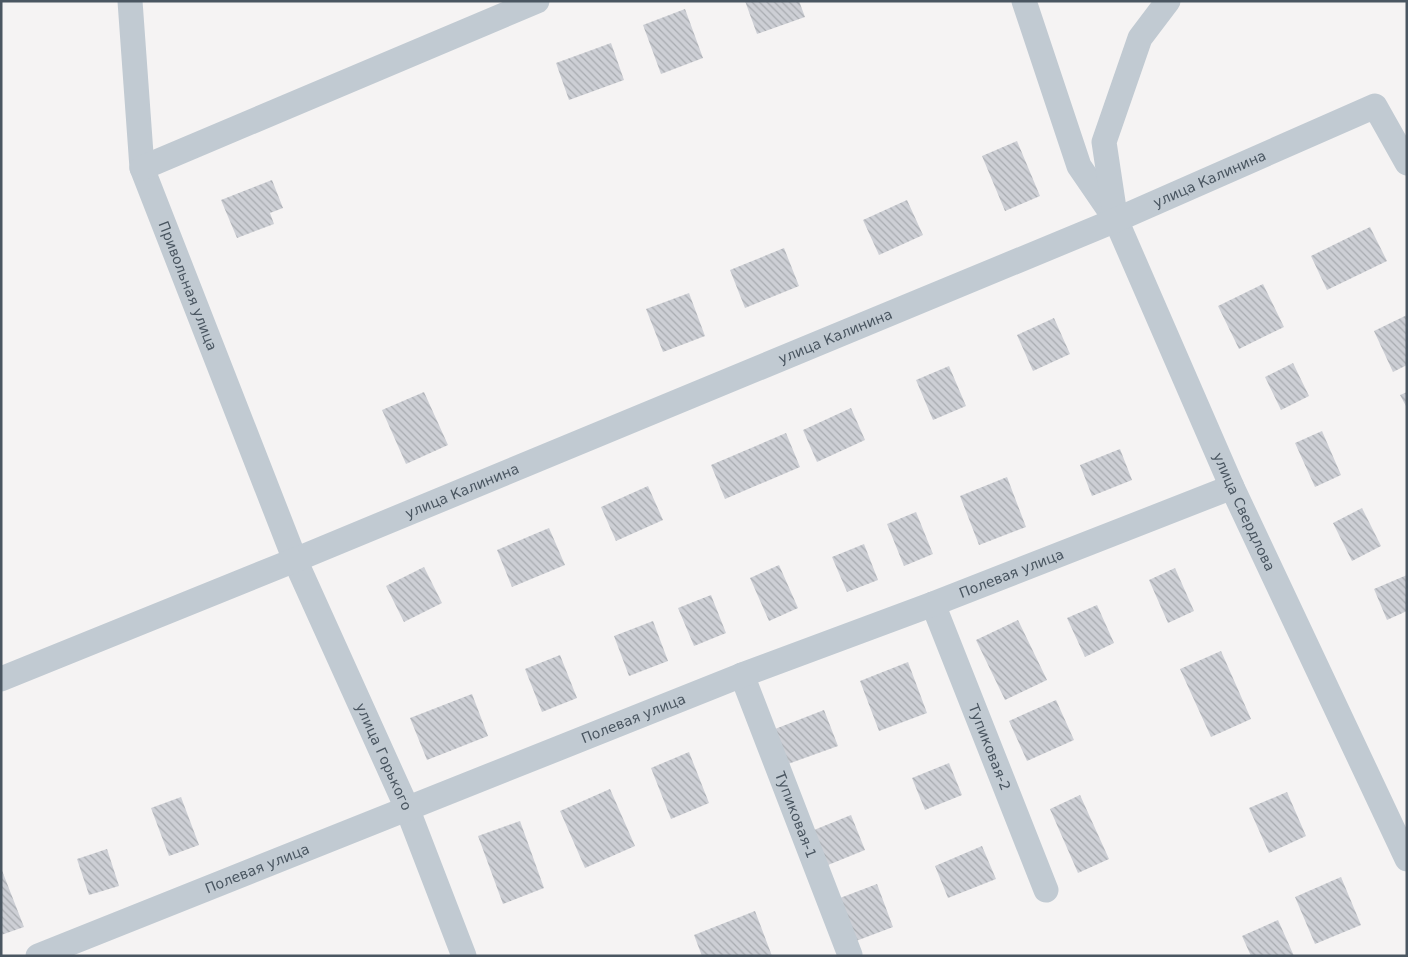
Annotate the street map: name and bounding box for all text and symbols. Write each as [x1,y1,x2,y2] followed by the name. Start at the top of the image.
[1151,147,1268,211] street label: улица Калинина
[156,219,221,353] street label: Привольная улица
[776,306,895,367] street label: улица Калинина
[1210,450,1278,573] street label: улица Свердлова
[403,460,521,521] street label: улица Калинина
[957,546,1066,601] street label: Полевая улица
[579,690,688,746] street label: Полевая улица
[353,700,415,813] street label: улица Горького
[965,701,1014,793] street label: Тупиковая-2
[772,768,820,860] street label: Тупиковая-1
[203,841,312,896] street label: Полевая улица

